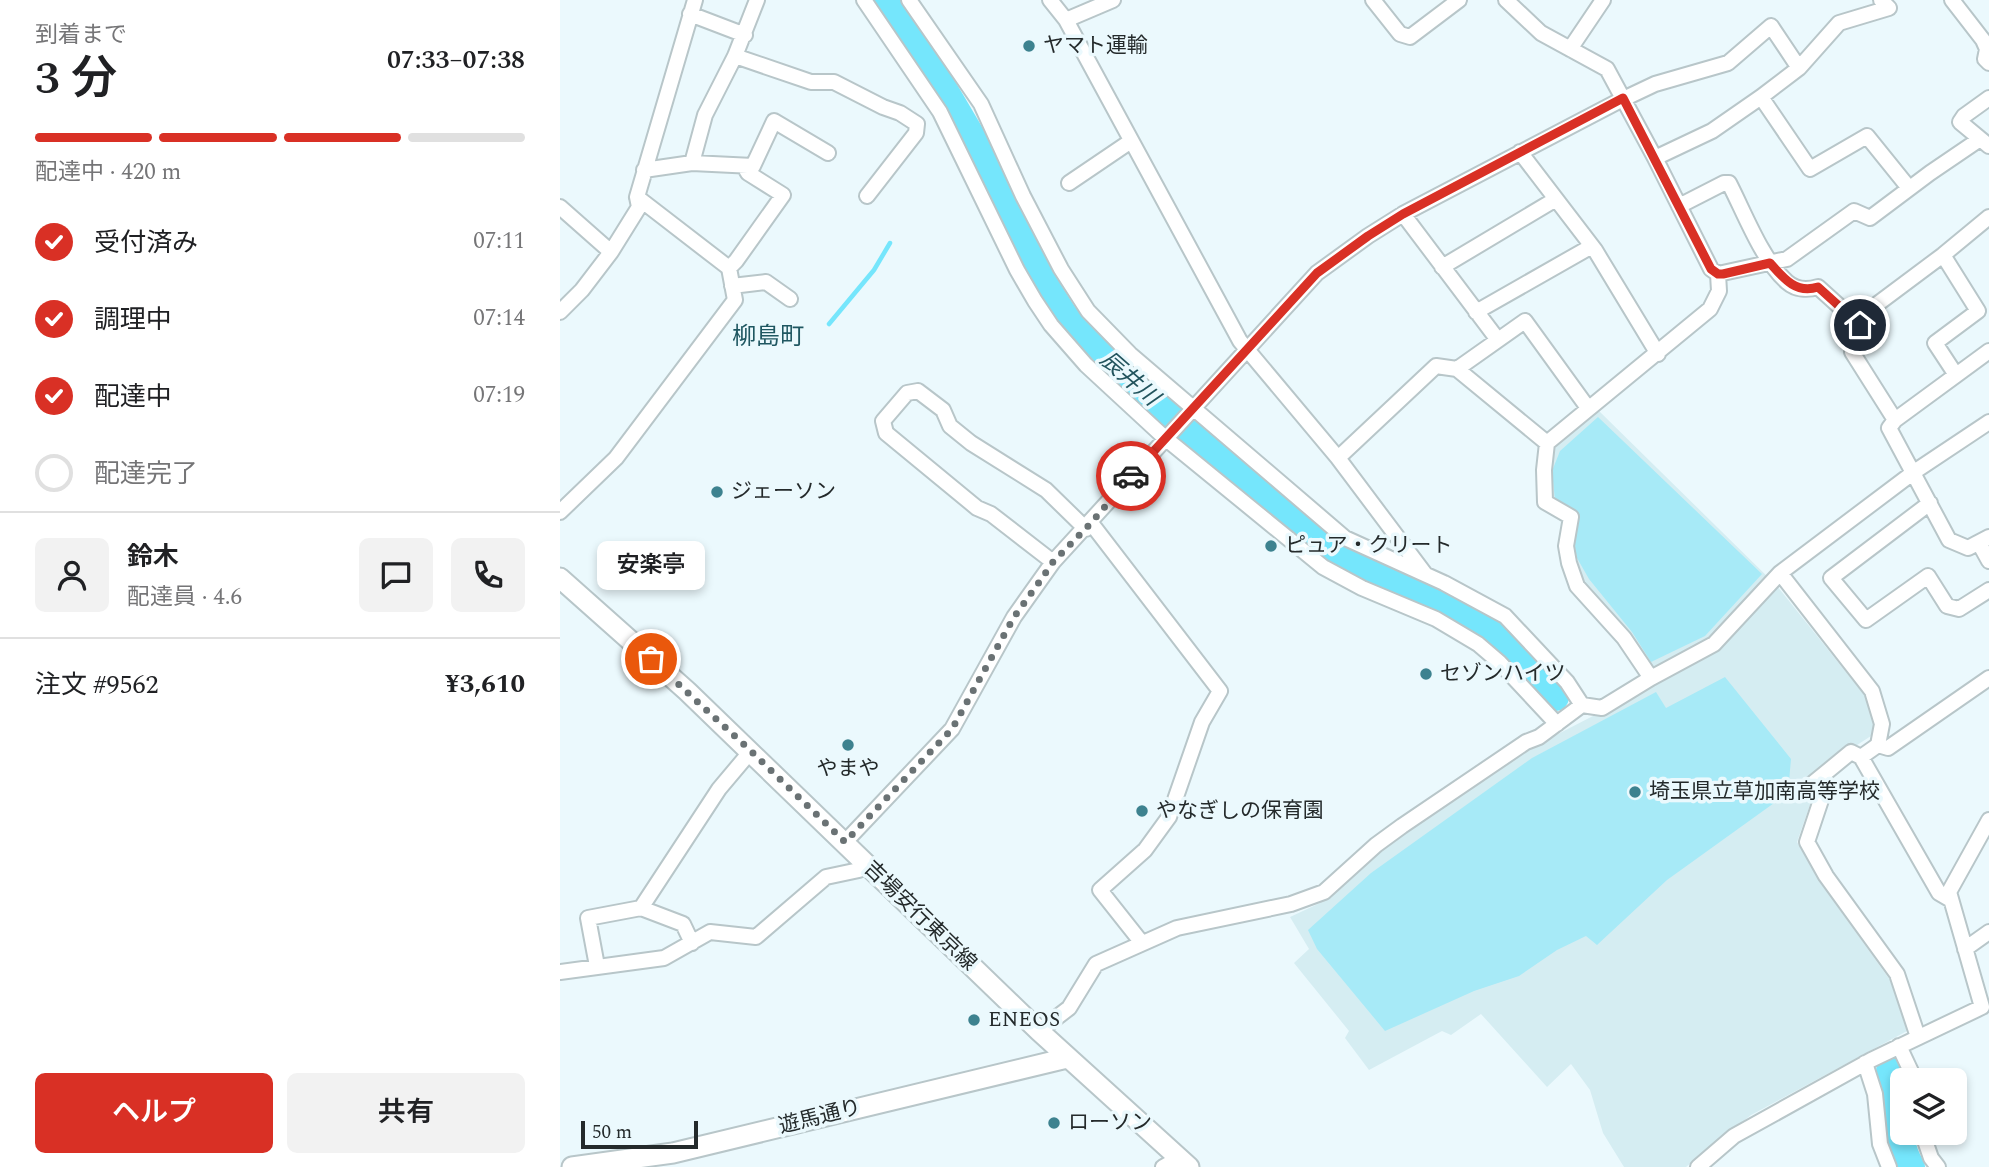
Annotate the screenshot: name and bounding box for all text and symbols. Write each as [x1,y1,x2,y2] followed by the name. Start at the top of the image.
[35,18,127,53] text: 到着まで
[1043,30,1148,62] place label: ヤマト運輸
[1021,38,1037,54] marker: ヤマト運輸
[387,40,525,80] text: 07:33–07:38
[35,44,117,114] text: 3 分
[35,155,181,190] text: 配達中 · 420 m
[35,223,73,261] icon: check
[94,223,198,263] text: 受付済み
[473,224,525,259] text: 07:11
[1830,295,1890,355] pin
[35,300,73,338] icon: check
[94,300,172,340] text: 調理中
[473,301,525,336] text: 07:14
[1841,306,1879,344] icon: home
[732,319,804,355] district label: 柳島町
[1091,343,1169,417] water label: 辰井川
[35,377,73,415] icon: check
[94,377,172,417] text: 配達中
[473,378,525,413] text: 07:19
[1096,441,1166,511] courier
[94,454,198,494] text: 配達完了
[1112,457,1150,495] icon: car
[731,476,836,508] place label: ジェーソン
[709,484,725,500] marker: ジェーソン
[1285,530,1453,562] place label: ピュア・クリート
[127,537,179,577] text: 鈴木
[35,538,109,612] button: person
[359,538,433,612] button: chat
[451,538,525,612] button: phone
[1263,538,1279,554] marker: ピュア・クリート
[597,540,705,589] callout: 安楽亭
[617,548,686,583] text: 安楽亭
[127,580,242,615] text: 配達員 · 4.6
[621,629,681,689] pin
[632,640,670,678] icon: bag
[1440,658,1566,690] place label: セゾンハイツ
[445,664,525,704] text: ¥3,610
[35,665,159,705] text: 注文 #9562
[1418,666,1434,682] marker: セゾンハイツ
[840,737,856,753] marker: やまや
[817,753,880,785] place label: やまや
[1649,776,1880,808] place label: 埼玉県立草加南高等学校
[1627,784,1643,800] marker: 埼玉県立草加南高等学校
[1156,795,1324,827] place label: やなぎしの保育園
[1134,803,1150,819] marker: やなぎしの保育園
[856,853,984,979] street label: 吉場安行東京線
[988,1004,1060,1036] place label: ENEOS
[966,1012,982,1028] marker: ENEOS
[1890,1068,1967,1145] map controls
[1890,1068,1967,1145] button: layers
[35,1073,273,1153] button: ヘルプ
[287,1073,525,1153] button: 共有
[775,1091,865,1143] street label: 遊馬通り
[1068,1107,1152,1139] place label: ローソン
[1046,1115,1062,1131] marker: ローソン
[581,1118,698,1150] scale bar
[592,1118,632,1147] text: 50 m

